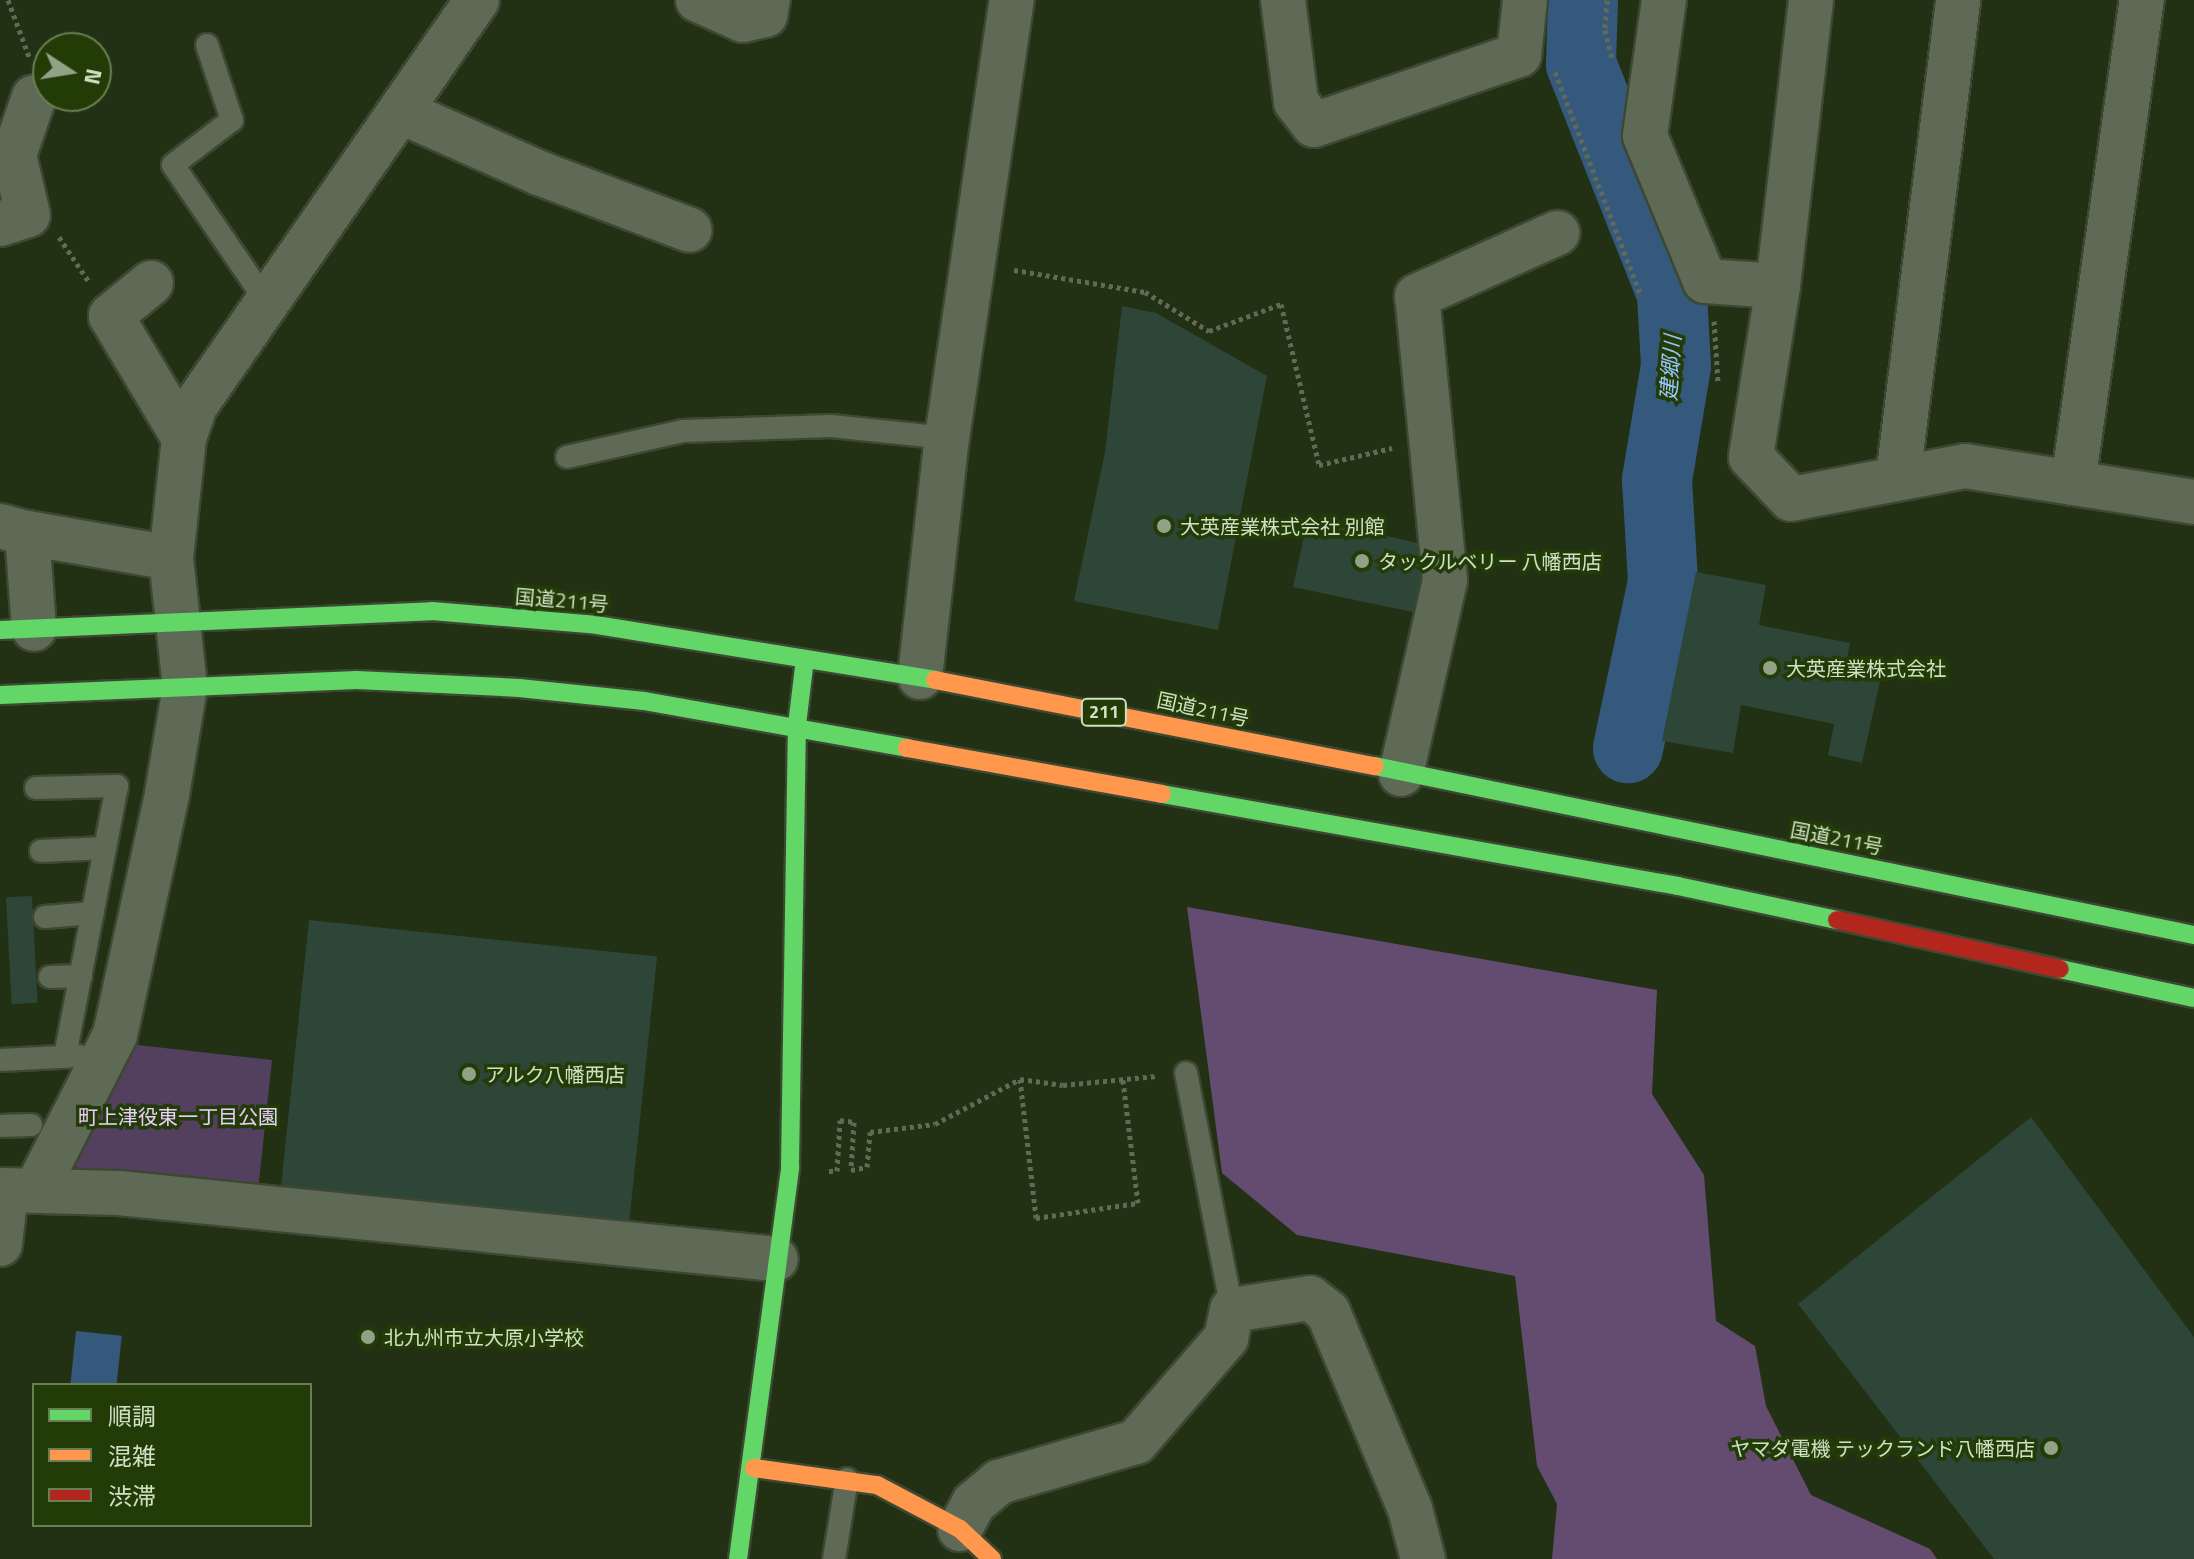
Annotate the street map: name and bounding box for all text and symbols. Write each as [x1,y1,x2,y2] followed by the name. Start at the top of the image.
[32,32,112,112] north arrow
[75,66,112,88] text: N
[1656,334,1686,402] water label: 建郷川
[1180,514,1384,538] place label: 大英産業株式会社 別館
[1155,517,1173,535] marker: 大英産業株式会社 別館
[1378,549,1602,573] place label: タックルベリー 八幡西店
[1353,552,1371,570] marker: タックルベリー 八幡西店
[514,584,610,616] street label: 国道211号
[1786,656,1946,680] place label: 大英産業株式会社
[1761,659,1779,677] marker: 大英産業株式会社
[1155,688,1251,730] street label: 国道211号
[1080,698,1128,726] road number: 211
[1789,817,1885,859] street label: 国道211号
[485,1062,625,1086] place label: アルク八幡西店
[460,1065,478,1083] marker: アルク八幡西店
[78,1104,278,1128] park label: 町上津役東一丁目公園
[384,1325,584,1349] place label: 北九州市立大原小学校
[359,1328,377,1346] marker: 北九州市立大原小学校
[32,1383,312,1527] legend
[108,1398,156,1434] text: 順調
[1731,1436,2035,1460] place label: ヤマダ電機 テックランド八幡西店
[108,1438,156,1474] text: 混雑
[2042,1439,2060,1457] marker: ヤマダ電機 テックランド八幡西店
[108,1478,156,1514] text: 渋滞

